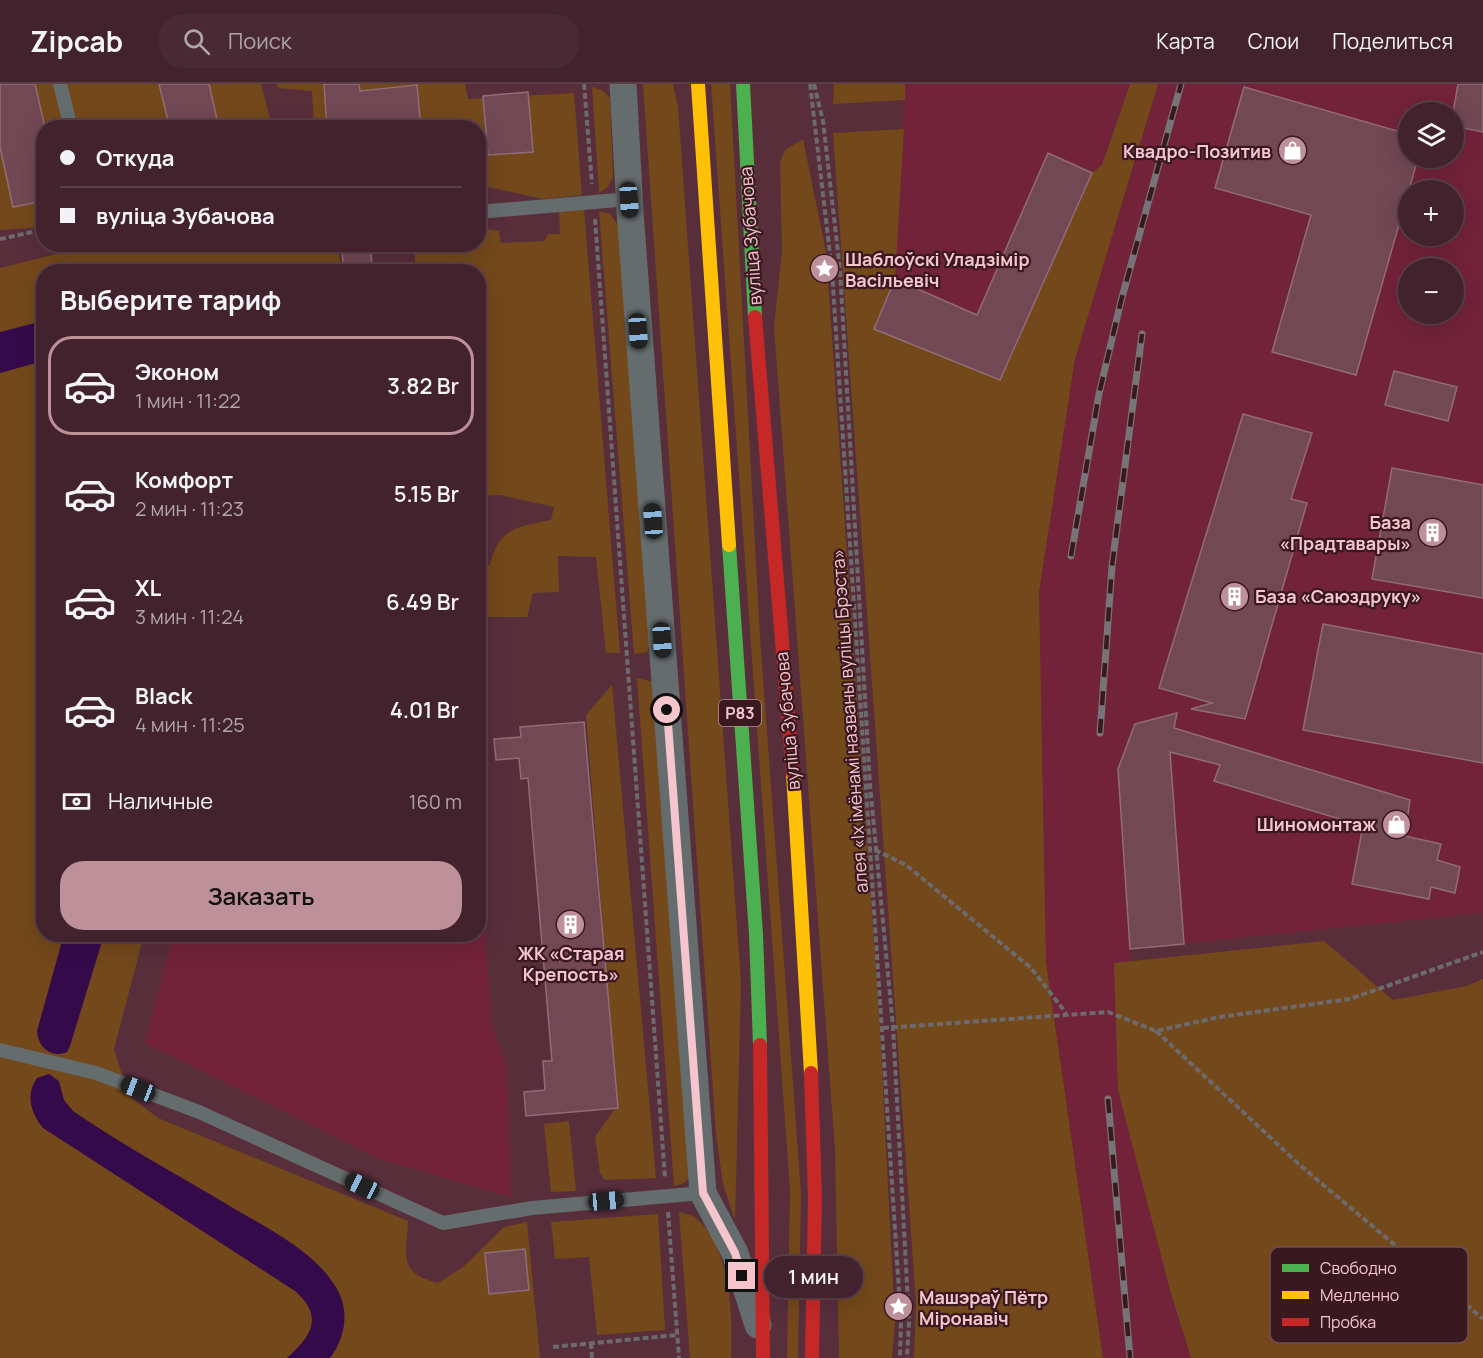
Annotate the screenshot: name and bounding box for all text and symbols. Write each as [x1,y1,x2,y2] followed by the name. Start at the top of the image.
[159,14,579,68] search box
[30,22,123,60] text: Zipcab
[180,25,213,58] icon: search
[228,26,292,56] text: Поиск
[1156,27,1215,55] text: Карта
[1248,27,1299,55] text: Слои
[1332,27,1453,55] text: Поделиться
[1398,102,1464,324] map controls
[1398,102,1464,168] button: layers
[1276,135,1308,167] shop icon: Квадро-Позитив
[1123,139,1271,163] place label: Квадро-Позитив
[96,143,175,173] text: Откуда
[733,166,767,306] street label: вуліца Зубачова
[1398,180,1464,246] button: +
[619,181,639,219] car
[96,201,275,231] text: вуліца Зубачова
[845,247,1030,292] place label: Шаблоўскі Уладзімір Васільевіч
[808,253,840,285] place icon: Шаблоўскі Уладзімір Васільевіч
[1398,258,1464,324] button: −
[60,281,281,318] text: Выберите тариф
[628,312,648,350] car
[135,357,219,387] text: Эконом
[63,359,117,413] icon: car
[387,371,459,401] text: 3.82 Br
[135,387,241,414] text: 1 мин · 11:22
[135,465,233,495] text: Комфорт
[63,467,117,521] icon: car
[394,479,459,509] text: 5.15 Br
[135,495,244,522] text: 2 мин · 11:23
[643,502,663,540] car
[1279,510,1411,555] place label: База «Прадтавары»
[1416,516,1448,548] building icon: База «Прадтавары»
[825,548,873,894] street label: алея «Іх імёнамі названы вуліцы Брэста»
[135,573,161,603] text: XL
[63,575,117,629] icon: car
[1218,580,1250,612] building icon: База «Саюздруку»
[1255,584,1421,608] place label: База «Саюздруку»
[386,587,459,617] text: 6.49 Br
[135,603,244,630] text: 3 мин · 11:24
[652,621,672,659] car
[769,651,805,791] street label: вуліца Зубачова
[135,681,192,711] text: Black
[63,683,117,737] icon: car
[390,695,459,725] text: 4.01 Br
[653,696,680,723] route start
[719,700,761,726] road number: Р83
[135,711,245,738] text: 4 мин · 11:25
[60,785,93,818] icon: cash
[108,786,213,816] text: Наличные
[409,788,462,815] text: 160 m
[1381,808,1413,840] shop icon: Шиномонтаж
[1257,812,1376,836] place label: Шиномонтаж
[60,861,462,930] button: Заказать
[555,908,587,940] building icon: ЖК «Старая Крепость»
[518,941,624,986] place label: ЖК «Старая Крепость»
[118,1074,158,1104] car
[342,1170,382,1202] car
[587,1190,625,1212] car
[1270,1247,1468,1343] legend
[763,1255,862,1297] callout: 1 мин
[1320,1257,1397,1279] text: Свободно
[728,1262,755,1289] route end
[788,1263,839,1290] text: 1 мин
[1320,1284,1399,1306] text: Медленно
[919,1285,1048,1330] place label: Машэраў Пётр Міронавіч
[882,1291,914,1323] place icon: Машэраў Пётр Міронавіч
[1320,1311,1376,1333] text: Пробка

